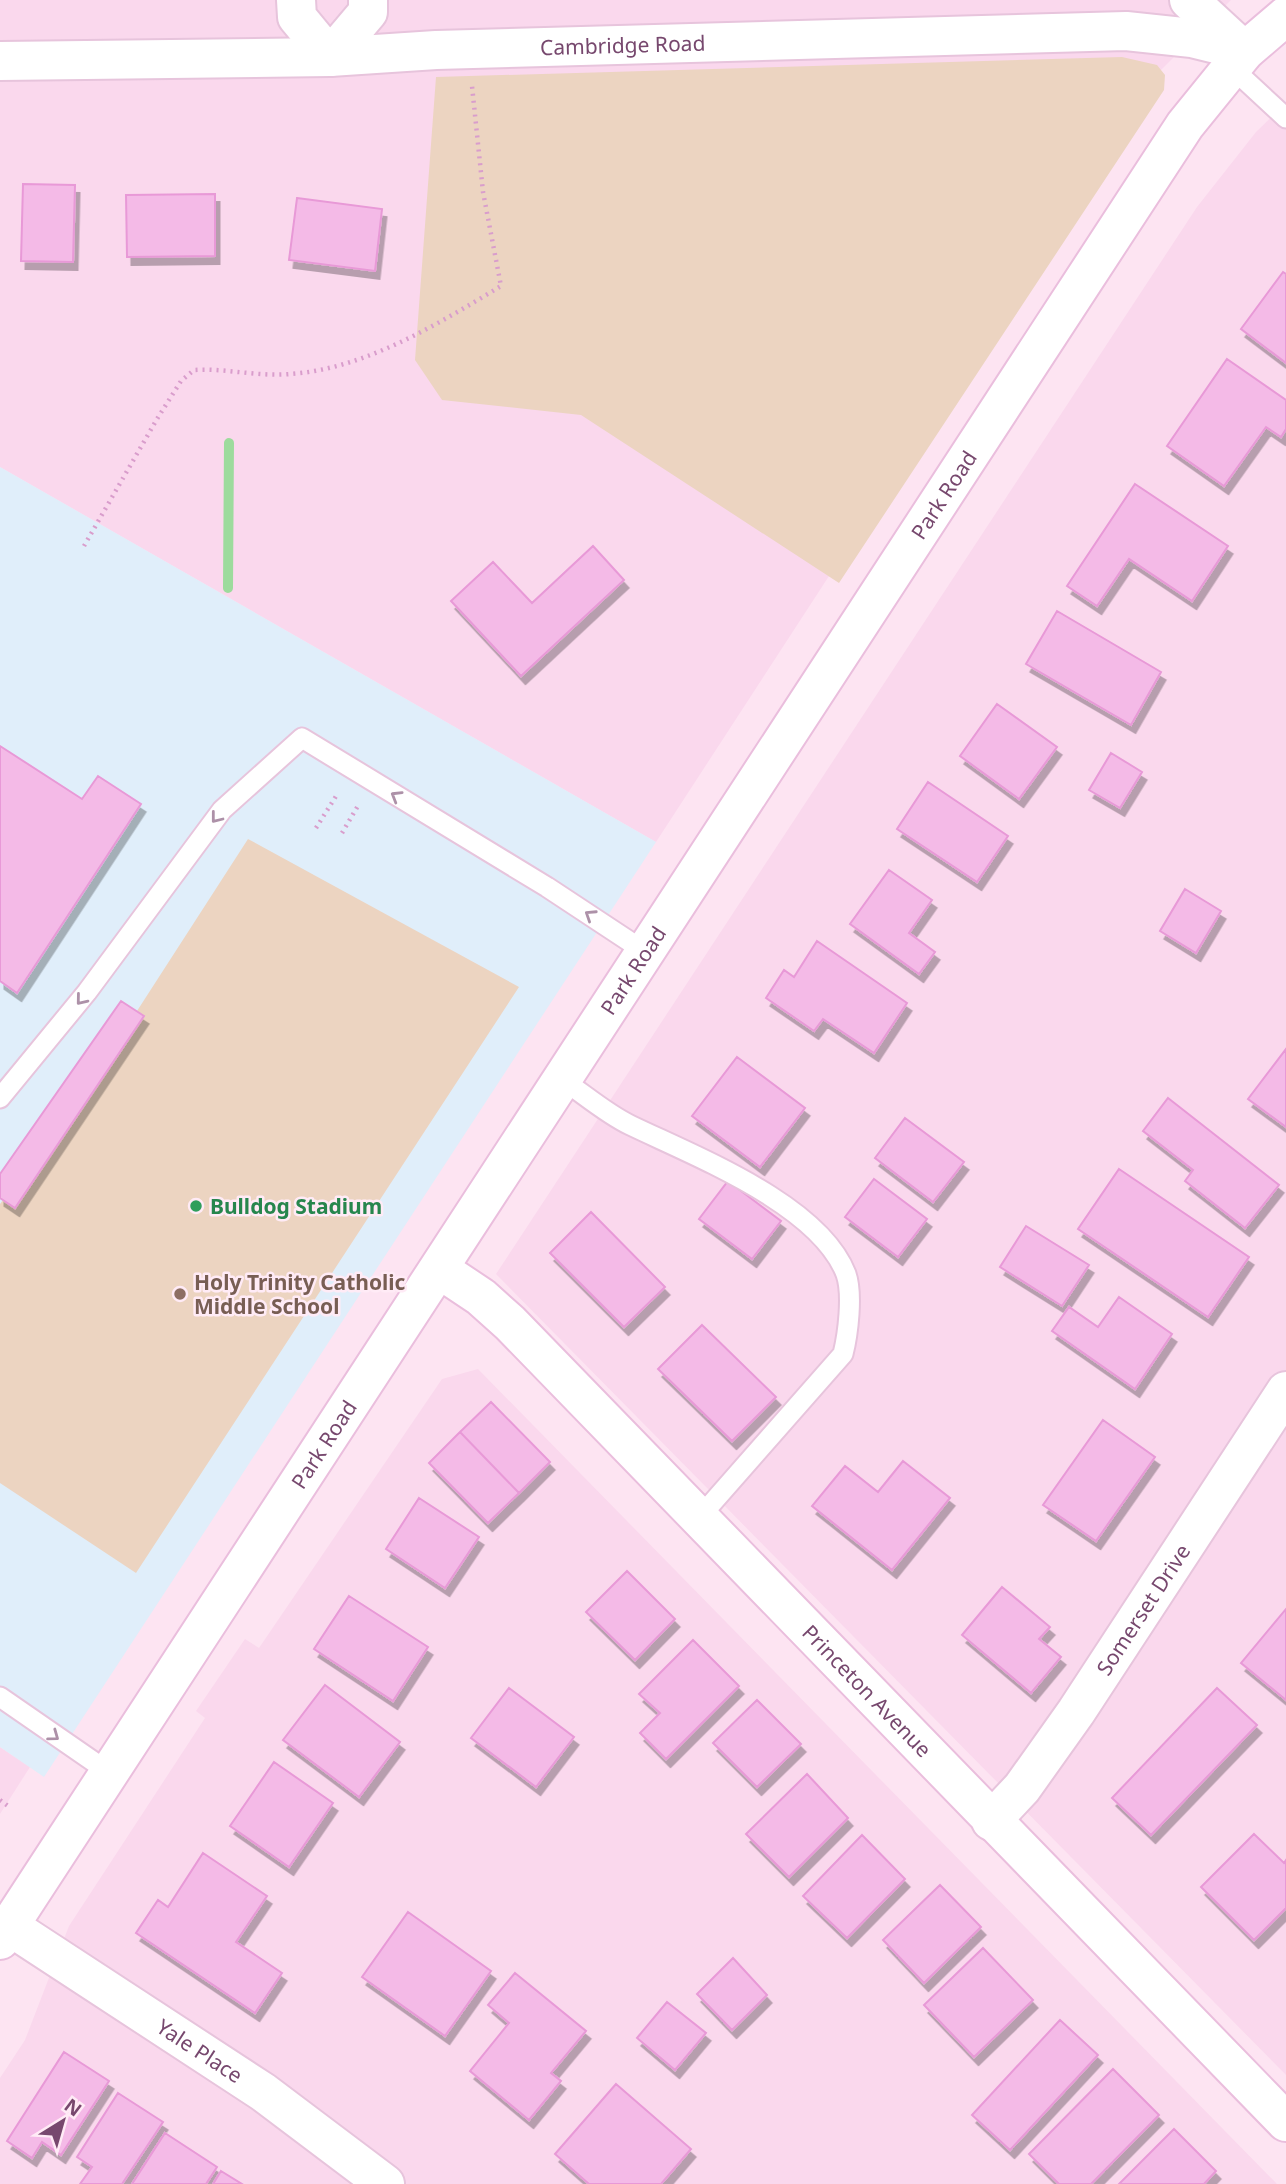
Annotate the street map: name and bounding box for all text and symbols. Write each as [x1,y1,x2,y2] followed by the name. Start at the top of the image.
[540,29,706,61] street label: Cambridge Road
[904,445,983,544] street label: Park Road
[391,791,404,804] one-way arrow
[212,810,225,823] one-way arrow
[584,911,597,924] one-way arrow
[594,921,672,1020] street label: Park Road
[76,993,89,1005] one-way arrow
[210,1192,382,1220] place label: Bulldog Stadium
[188,1198,204,1214] marker: Bulldog Stadium
[194,1268,406,1320] place label: Holy Trinity Catholic Middle School
[172,1286,188,1302] marker: Holy Trinity Catholic Middle School
[284,1395,363,1494] street label: Park Road
[1090,1538,1196,1681] street label: Somerset Drive
[796,1618,938,1763] street label: Princeton Avenue
[46,1728,59,1740] one-way arrow
[151,2012,248,2089] street label: Yale Place
[28,2086,98,2156] north arrow
[59,2092,87,2122] text: N

